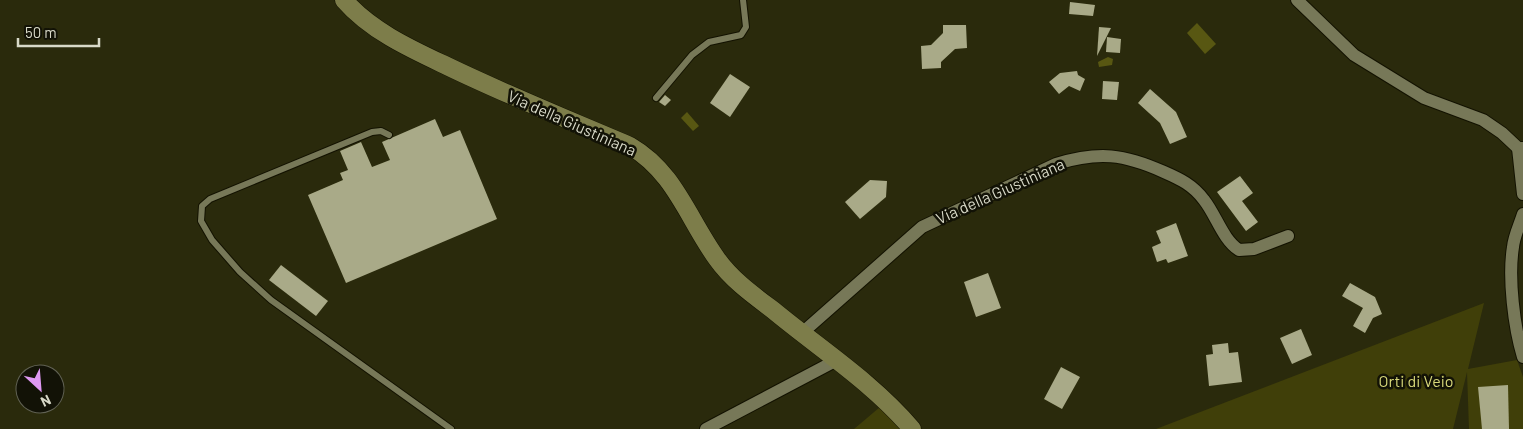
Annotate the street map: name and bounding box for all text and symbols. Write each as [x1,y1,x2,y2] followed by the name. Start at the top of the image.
[18,15,99,47] scale bar
[25,23,57,41] text: 50 m
[505,86,639,159] street label: Via della Giustiniana
[933,154,1067,227] street label: Via della Giustiniana
[15,364,65,414] north arrow
[1378,371,1454,390] park label: Orti di Veio
[38,391,54,411] text: N

